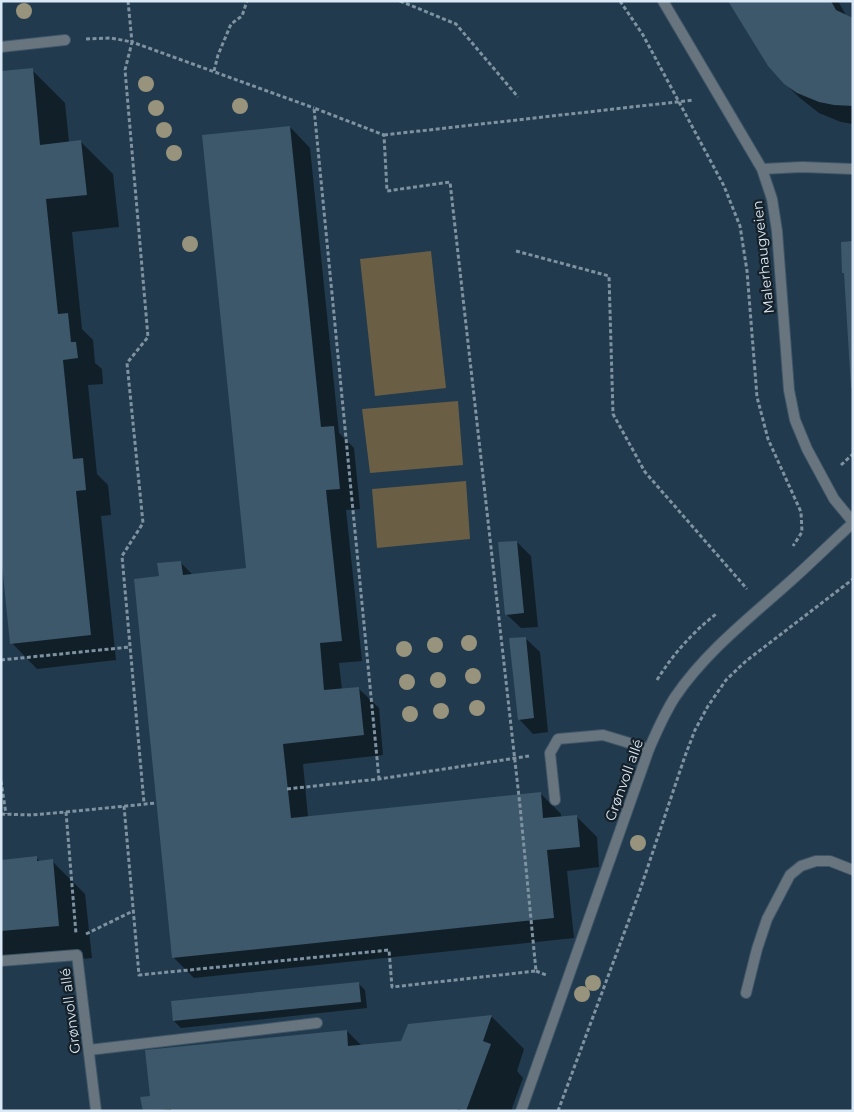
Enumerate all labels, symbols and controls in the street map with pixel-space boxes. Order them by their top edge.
street label: Malerhaugveien [748,200,778,314]
street label: Grønvoll allé [601,737,647,823]
street label: Grønvoll allé [56,967,84,1055]

